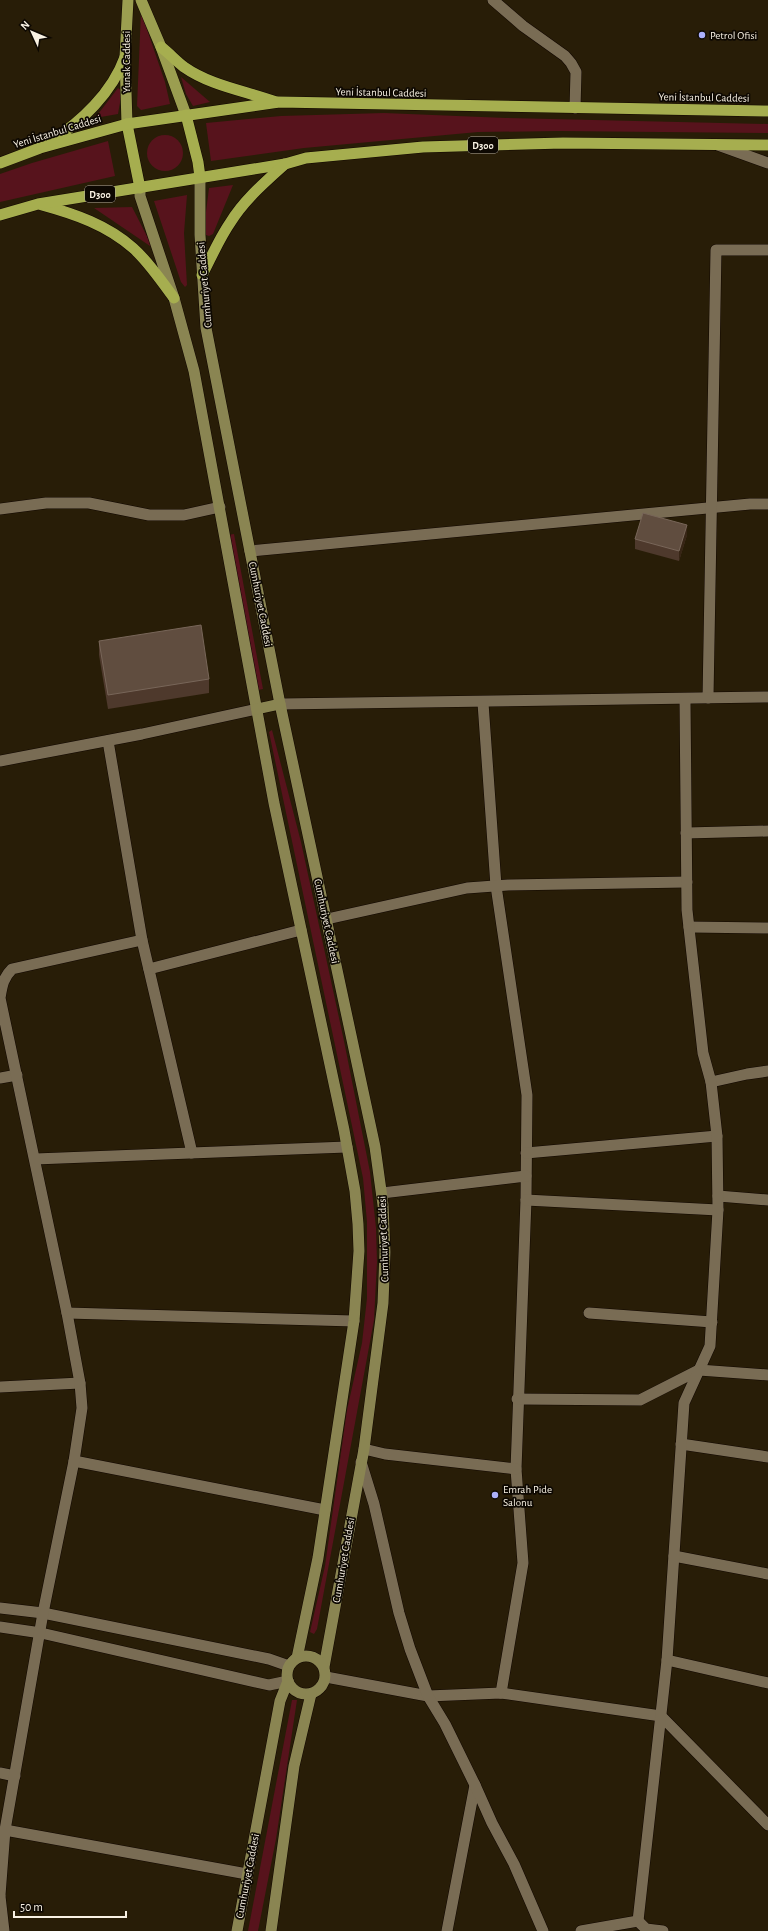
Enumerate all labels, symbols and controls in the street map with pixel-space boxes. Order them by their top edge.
north arrow [12,12,52,52]
text: N [19,19,32,32]
marker: Petrol Ofisi [697,30,707,40]
place label: Petrol Ofisi [710,30,757,41]
street label: Yunak Caddesi [121,31,132,93]
street label: Yeni İstanbul Caddesi [335,86,427,99]
street label: Yeni İstanbul Caddesi [658,91,750,104]
street label: Yeni İstanbul Caddesi [12,113,102,150]
road number: D300 [468,137,498,153]
road number: D300 [85,186,115,202]
street label: Cumhuriyet Caddesi [195,242,214,328]
street label: Cumhuriyet Caddesi [247,561,274,647]
street label: Cumhuriyet Caddesi [312,878,341,964]
street label: Cumhuriyet Caddesi [376,1196,391,1282]
place label: Emrah Pide Salonu [503,1484,552,1508]
marker: Emrah Pide Salonu [490,1490,500,1500]
street label: Cumhuriyet Caddesi [331,1517,356,1604]
street label: Cumhuriyet Caddesi [234,1833,261,1919]
scale bar [14,1893,126,1919]
text: 50 m [20,1901,43,1913]

